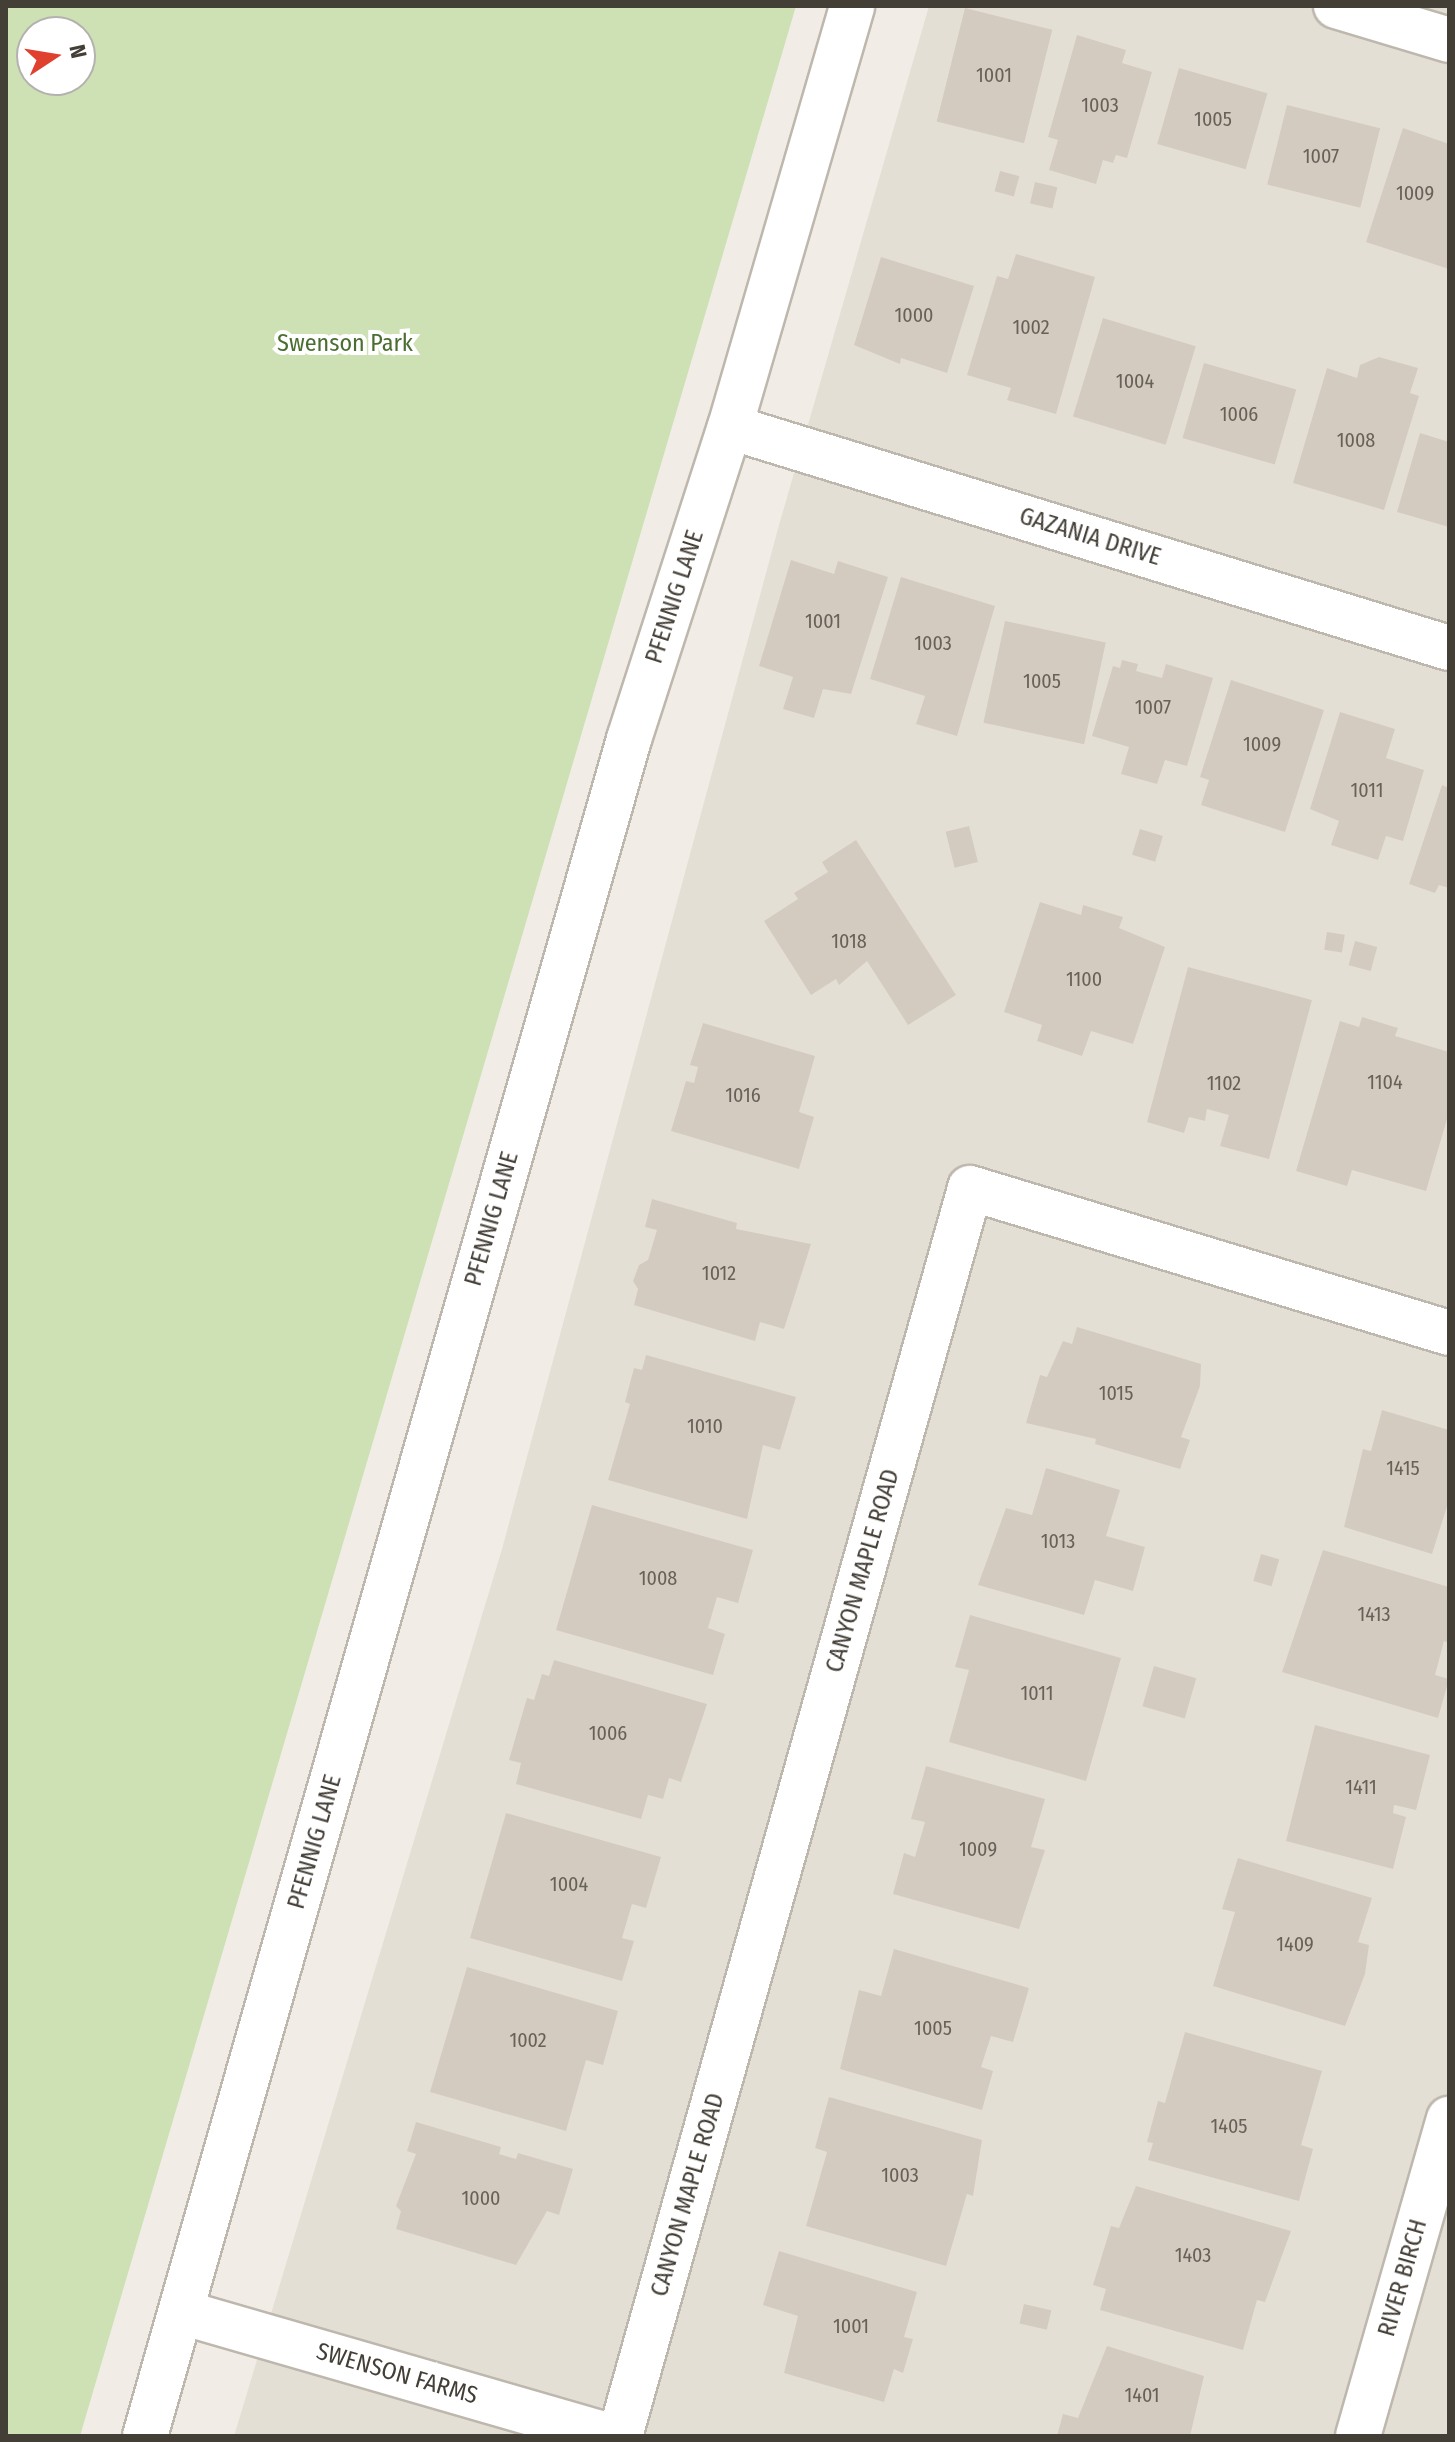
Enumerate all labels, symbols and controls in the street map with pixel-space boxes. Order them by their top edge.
north arrow [16,16,96,96]
text: N [63,42,93,61]
house number: 1001 [976,63,1012,87]
house number: 1003 [1081,93,1119,117]
house number: 1005 [1194,107,1232,131]
house number: 1007 [1303,144,1339,168]
house number: 1009 [1396,181,1434,205]
house number: 1000 [894,303,934,327]
house number: 1002 [1012,315,1050,339]
park label: Swenson Park [277,330,413,358]
house number: 1004 [1116,369,1154,393]
house number: 1006 [1220,402,1258,426]
house number: 1008 [1337,428,1375,452]
street label: GAZANIA DRIVE [1016,502,1164,572]
street label: PFENNIG LANE [640,527,710,667]
house number: 1001 [805,609,841,633]
house number: 1003 [914,631,952,655]
house number: 1005 [1023,669,1061,693]
house number: 1007 [1135,695,1171,719]
house number: 1009 [1243,732,1281,756]
house number: 1011 [1350,778,1384,802]
house number: 1018 [831,929,867,953]
house number: 1100 [1066,967,1102,991]
house number: 1104 [1367,1070,1403,1094]
house number: 1102 [1207,1071,1241,1095]
house number: 1016 [725,1083,761,1107]
street label: PFENNIG LANE [459,1149,525,1289]
house number: 1012 [702,1261,736,1285]
house number: 1015 [1099,1381,1133,1405]
house number: 1010 [687,1414,723,1438]
house number: 1415 [1386,1456,1420,1480]
street label: CANYON MAPLE ROAD [820,1466,906,1676]
house number: 1013 [1041,1529,1075,1553]
house number: 1008 [639,1566,677,1590]
house number: 1413 [1357,1602,1391,1626]
house number: 1011 [1020,1681,1054,1705]
house number: 1006 [589,1721,627,1745]
street label: PFENNIG LANE [282,1772,348,1912]
house number: 1411 [1345,1775,1377,1799]
house number: 1009 [959,1837,997,1861]
house number: 1004 [550,1872,588,1896]
house number: 1409 [1276,1932,1314,1956]
house number: 1005 [914,2016,952,2040]
house number: 1002 [509,2028,547,2052]
street label: CANYON MAPLE ROAD [645,2090,731,2300]
house number: 1405 [1210,2114,1248,2138]
house number: 1003 [881,2163,919,2187]
house number: 1000 [461,2186,501,2210]
street label: RIVER BIRCH [1373,2216,1433,2340]
house number: 1403 [1175,2243,1211,2267]
house number: 1001 [833,2314,869,2338]
street label: SWENSON FARMS [313,2337,481,2411]
house number: 1401 [1124,2383,1160,2407]

